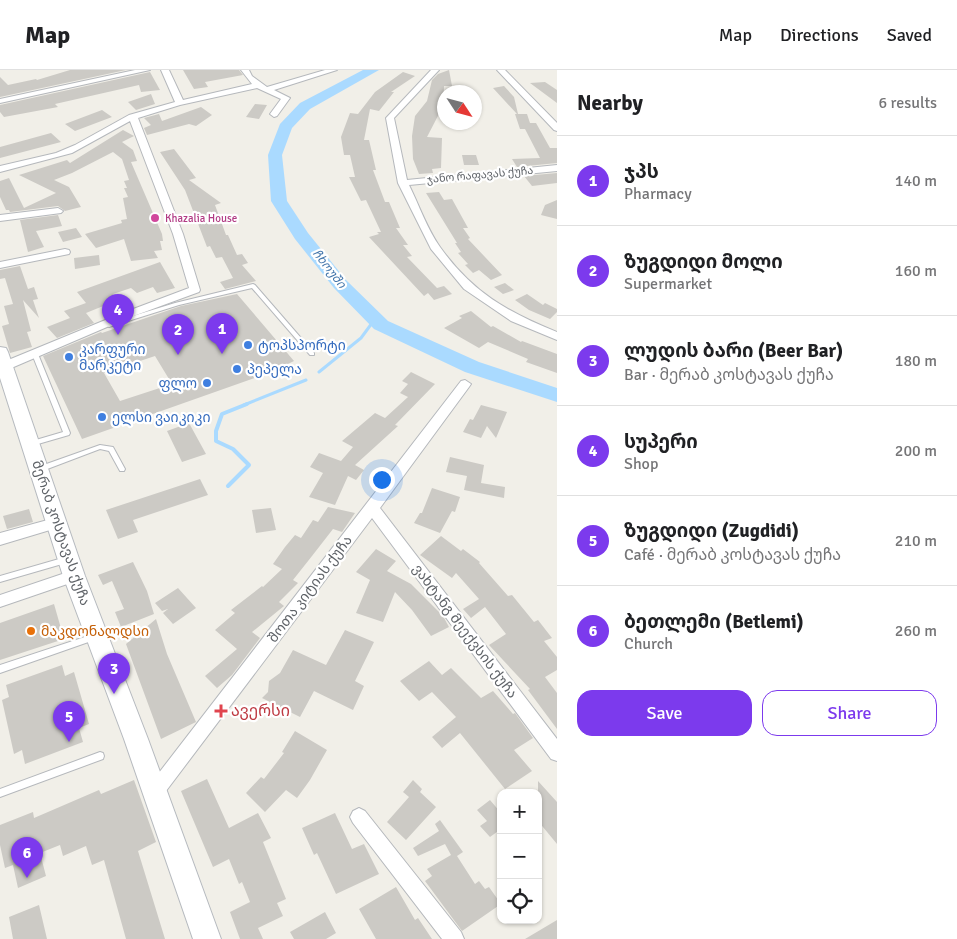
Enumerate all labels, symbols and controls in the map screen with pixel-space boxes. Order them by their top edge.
text: Map [25,20,70,50]
text: Map [719,24,752,46]
text: Directions [780,24,859,46]
text: Saved [887,24,932,46]
north arrow [437,85,482,130]
text: Nearby [577,90,643,116]
text: 6 results [878,93,937,113]
text: ჯპს [624,160,659,184]
street label: ჯანო რაფავას ქუჩა [426,164,534,186]
text: 1 [589,171,597,191]
text: 140 m [895,171,937,191]
text: Pharmacy [624,184,692,204]
marker: Khazalia House [149,212,161,224]
place label: Khazalia House [165,212,237,225]
water label: ჩხოუში [309,247,350,292]
text: ზუგდიდი მოლი [624,250,783,274]
text: 2 [589,261,597,281]
text: 160 m [895,261,937,281]
text: Supermarket [624,274,712,294]
pin: 4 [102,294,134,335]
pin: 1 [206,313,238,354]
pin: 2 [162,314,194,355]
place label: ტოპსპორტი [258,337,346,354]
marker: ტოპსპორტი [242,339,254,351]
text: ლუდის ბარი (Beer Bar) [624,339,843,363]
place label: კარფური მარკეტი [79,341,146,374]
marker: კარფური მარკეტი [63,351,75,363]
text: 3 [589,351,597,371]
text: 180 m [895,351,937,371]
place label: პეპელა [247,361,302,378]
marker: პეპელა [231,363,243,375]
text: Bar · მერაბ კოსტავას ქუჩა [624,365,834,385]
place label: ფლო [158,375,197,392]
marker: ფლო [201,377,213,389]
place label: ელსი ვაიკიკი [112,409,211,426]
marker: ელსი ვაიკიკი [96,411,108,423]
text: სუპერი [624,430,698,454]
text: 4 [589,441,597,461]
text: 200 m [895,441,937,461]
text: Shop [624,454,658,474]
street label: მერაბ კოსტავას ქუჩა [28,458,94,608]
your location [369,467,395,493]
text: ზუგდიდი (Zugdidi) [624,519,799,543]
text: 5 [589,531,597,551]
text: 210 m [895,531,937,551]
street label: შოთა კიტიას ქუჩა [264,532,356,646]
text: Café · მერაბ კოსტავას ქუჩა [624,545,841,565]
street label: ვახტანგ მეექვსის ქუჩა [409,561,521,701]
text: ბეთლემი (Betlemi) [624,610,804,634]
text: 6 [589,621,597,641]
text: 260 m [895,621,937,641]
place label: მაკდონალდსი [41,623,149,640]
marker: მაკდონალდსი [25,625,37,637]
text: Church [624,634,673,654]
pin: 3 [98,653,130,694]
button: Save [577,690,752,736]
button: Share [762,690,937,736]
pin: 5 [53,701,85,742]
place label: ავერსი [231,701,290,721]
marker: ავერსი [215,705,227,717]
map controls [497,789,542,924]
button: + [497,789,542,834]
button: − [497,834,542,879]
pin: 6 [11,837,43,878]
button: locate [497,879,542,924]

